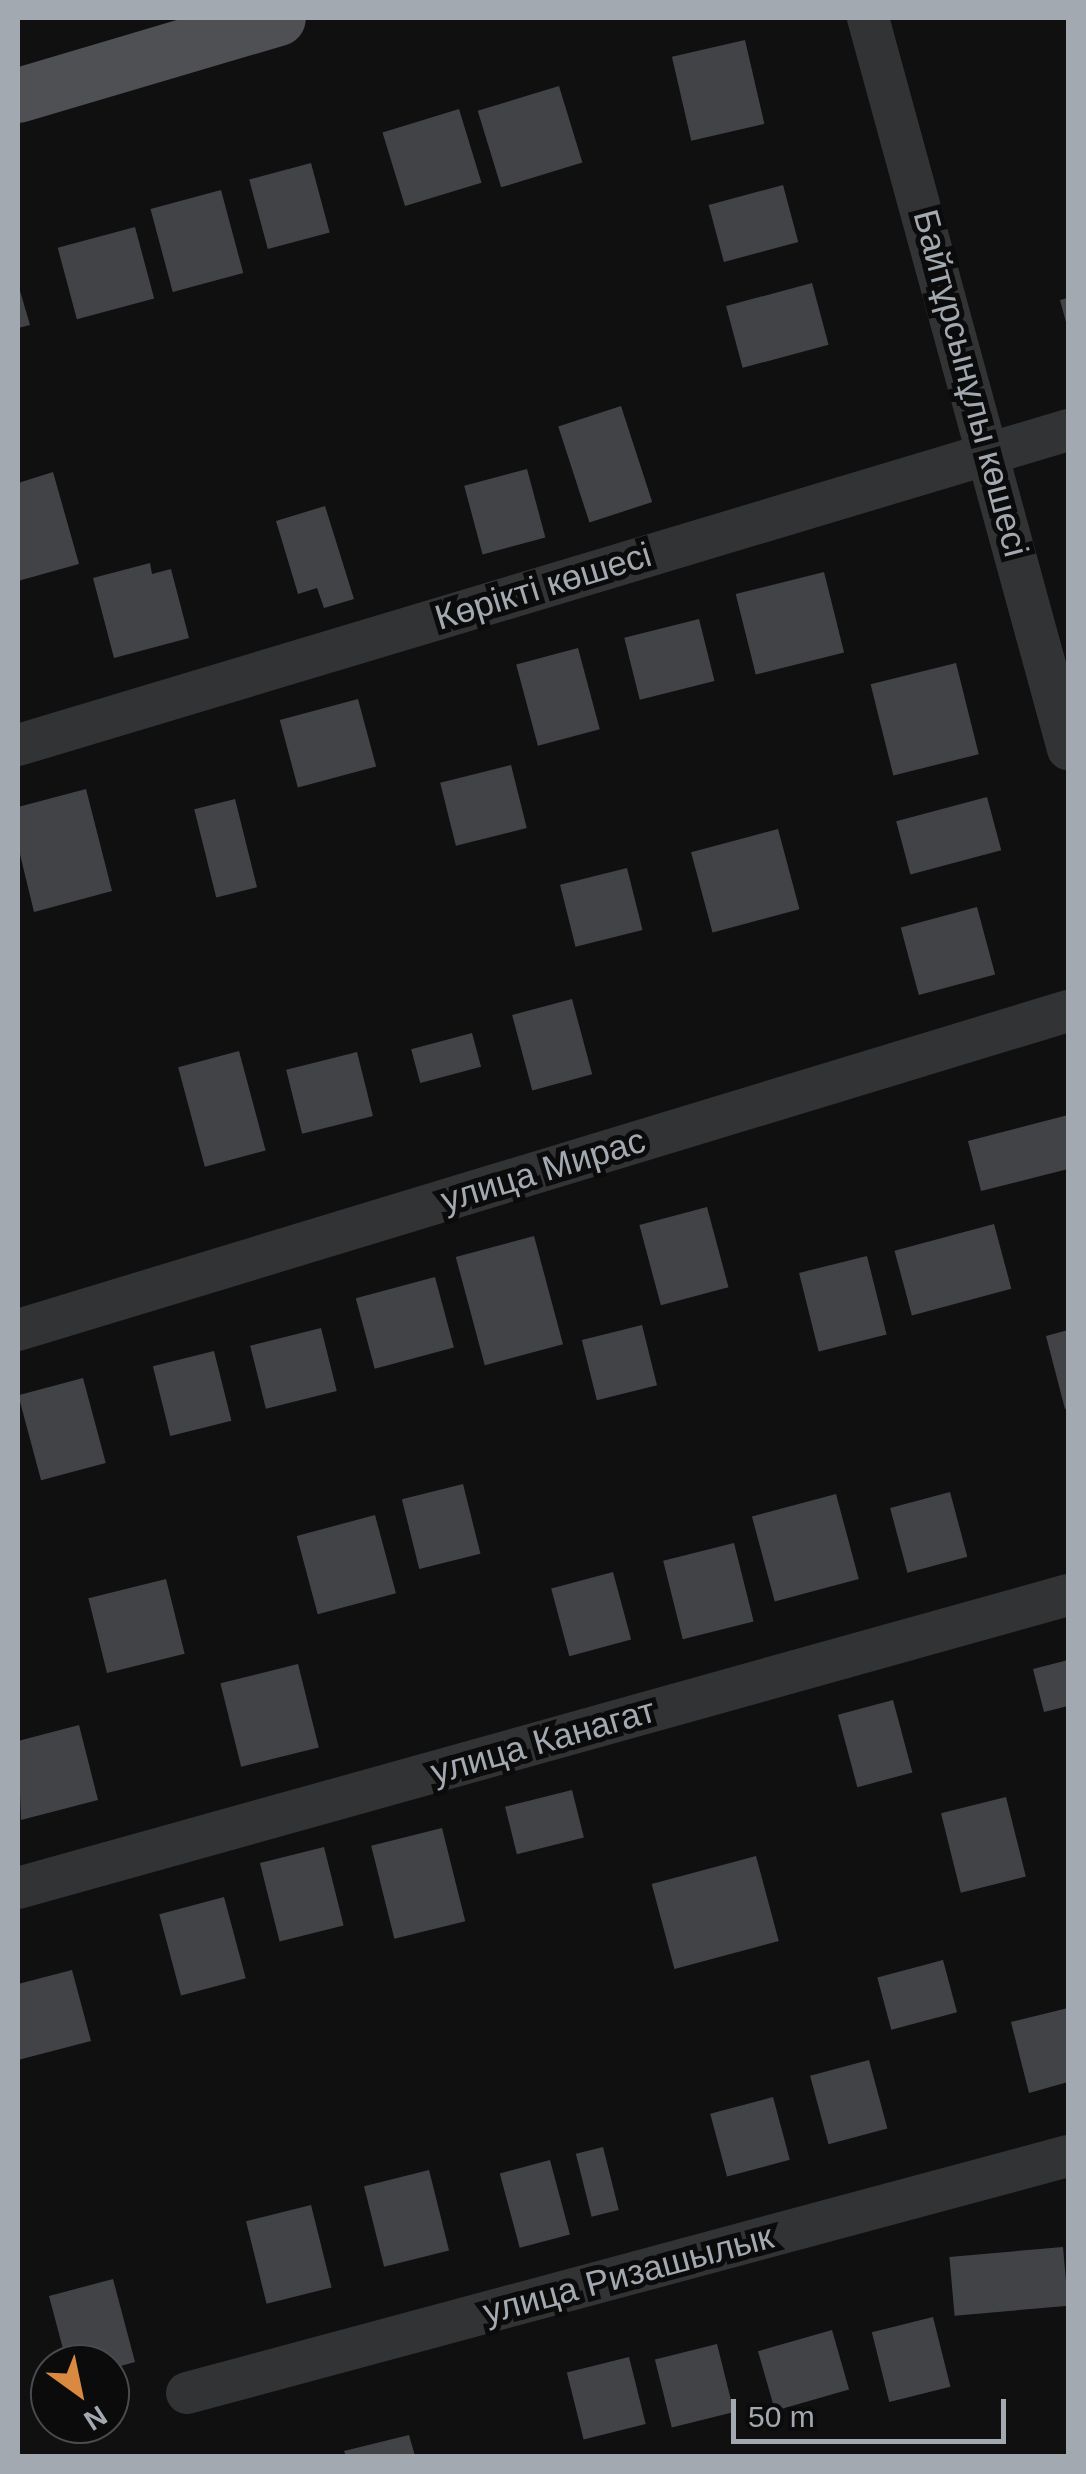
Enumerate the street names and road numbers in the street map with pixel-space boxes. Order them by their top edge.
street label: Байтұрсынұлы көшесі [904,205,1038,561]
street label: Көрікті көшесі [430,533,656,639]
street label: улица Мирас [436,1119,650,1221]
street label: улица Канагат [426,1689,660,1793]
street label: улица Ризашылык [478,2215,778,2333]

